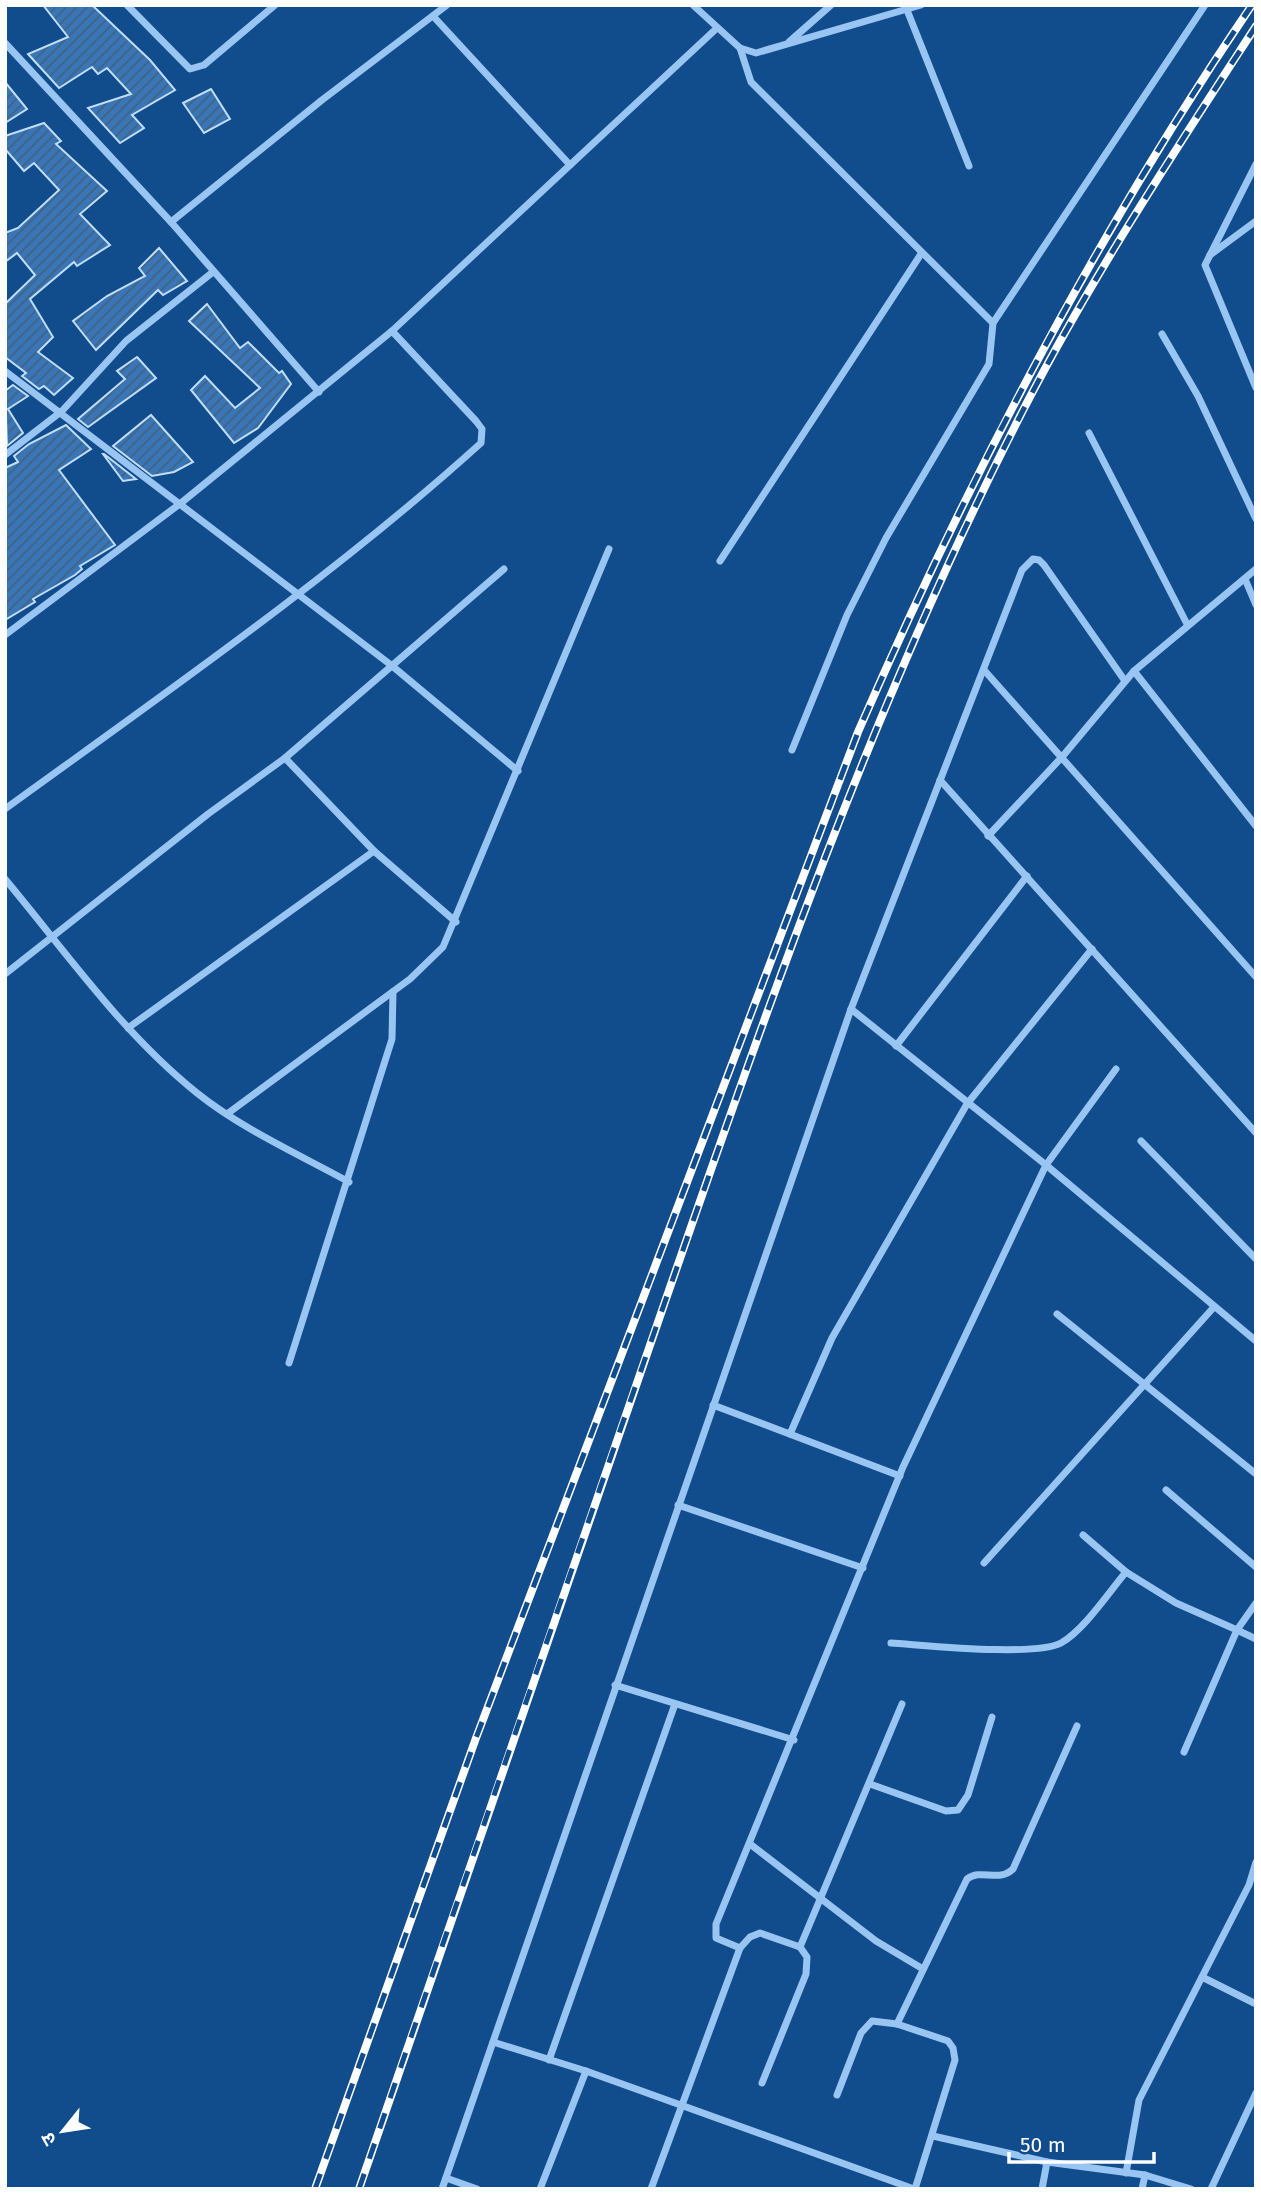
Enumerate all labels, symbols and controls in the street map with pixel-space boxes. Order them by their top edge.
north arrow [28,2096,98,2166]
scale bar [1009,2120,1154,2164]
text: उ [36,2128,61,2150]
text: 50 m [1020,2132,1066,2158]

